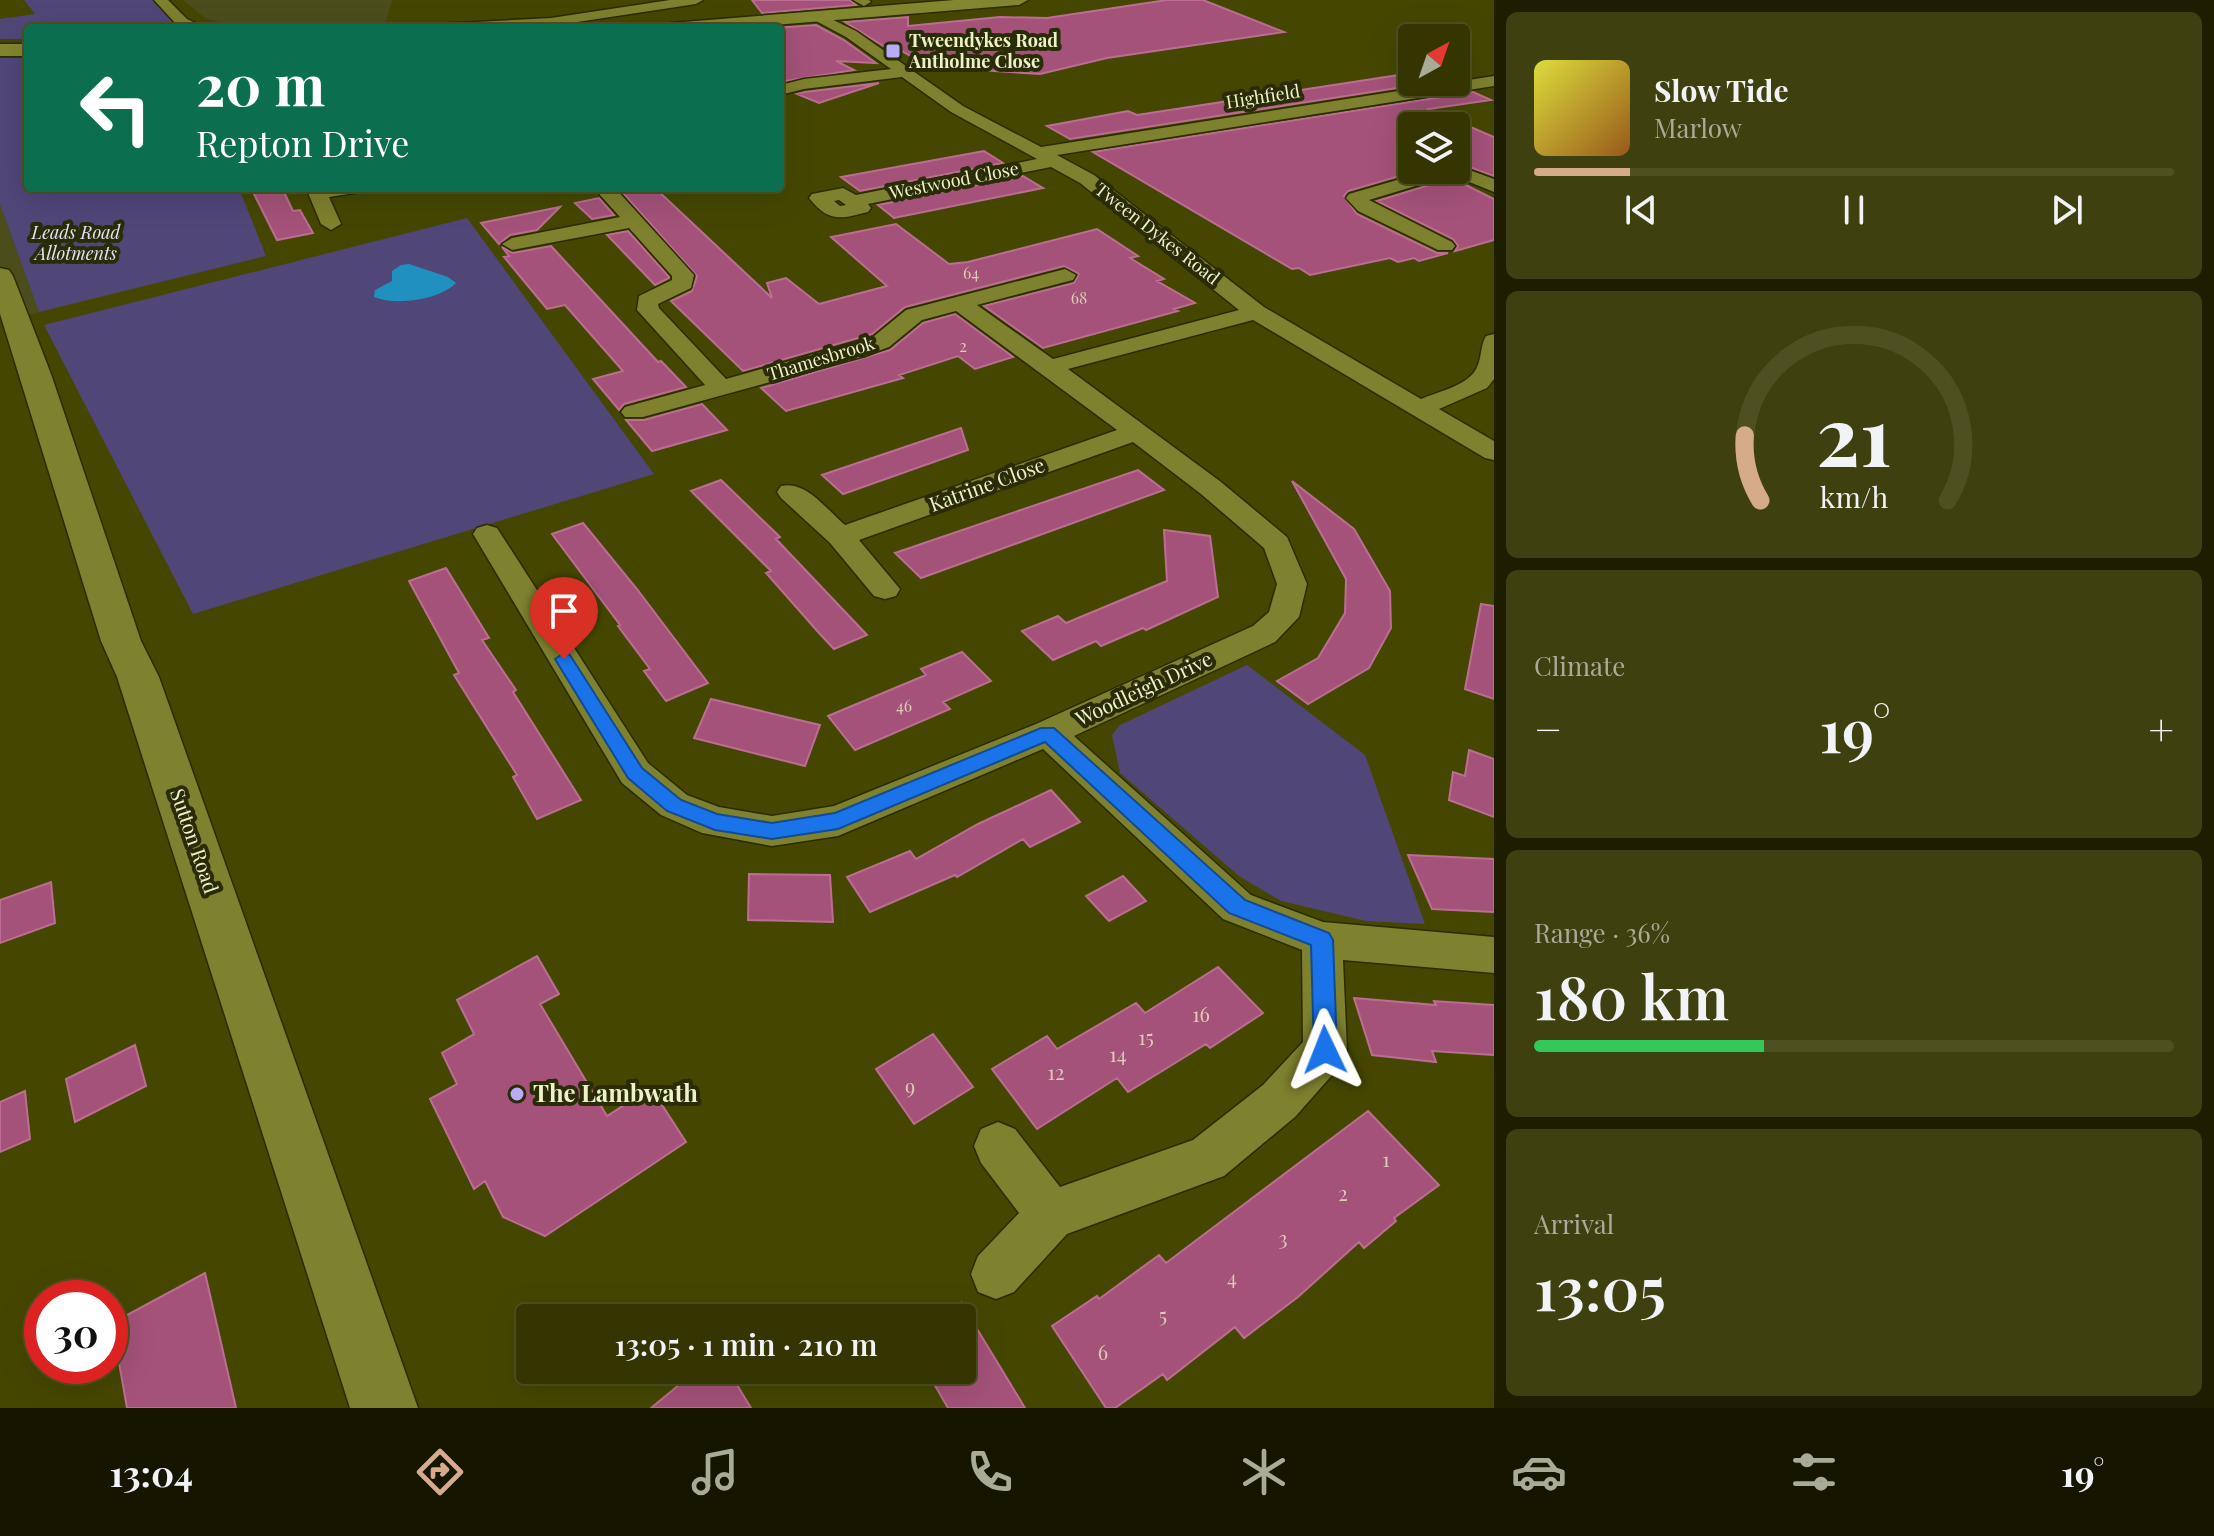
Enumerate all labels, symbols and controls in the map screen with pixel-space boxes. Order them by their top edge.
north arrow [1398,24,1470,96]
map controls [1398,24,1470,184]
place label: Tweendykes Road Antholme Close [908,28,1058,73]
marker: Tweendykes Road Antholme Close [884,42,902,60]
text: 20 m [196,46,325,121]
icon: left [64,56,168,160]
text: Slow Tide [1654,70,1789,110]
street label: Highfield [1224,78,1302,114]
text: Marlow [1654,110,1742,145]
button: layers [1398,112,1470,184]
text: Repton Drive [196,118,409,166]
street label: Westwood Close [886,156,1021,205]
street label: Tween Dykes Road [1090,177,1225,290]
icon: previous [1619,188,1663,232]
icon: pause [1832,188,1876,232]
icon: next [2045,188,2089,232]
park label: Leads Road Allotments [31,220,122,265]
house number: 64 [963,262,979,283]
house number: 68 [1071,287,1087,308]
street label: Thamesbrook [764,330,877,386]
house number: 2 [959,335,967,356]
text: 21 [1816,376,1892,487]
street label: Katrine Close [925,450,1048,517]
text: km/h [1820,477,1888,515]
pin [530,577,598,659]
icon: arrive [542,589,586,633]
street label: Woodleigh Drive [1070,644,1216,732]
text: Climate [1534,648,1625,683]
text: 19° [1819,688,1891,768]
house number: 46 [896,695,912,716]
text: − [1534,698,1562,757]
text: + [2148,698,2174,757]
street label: Sutton Road [165,785,226,897]
text: Range · 36% [1534,915,1670,950]
text: 180 km [1534,955,1729,1035]
house number: 16 [1192,1000,1210,1027]
position arrow [1283,1008,1367,1092]
house number: 15 [1138,1023,1154,1050]
house number: 14 [1109,1040,1127,1067]
house number: 12 [1048,1058,1064,1085]
house number: 9 [905,1072,915,1099]
place label: The Lambwath [533,1076,698,1108]
marker: The Lambwath [508,1085,526,1103]
house number: 1 [1382,1145,1390,1172]
house number: 2 [1338,1179,1348,1206]
text: Arrival [1534,1206,1614,1241]
house number: 3 [1278,1224,1288,1251]
text: 13:05 [1534,1246,1666,1326]
house number: 4 [1227,1263,1237,1290]
speed limit sign: 30 [24,1280,128,1384]
house number: 5 [1159,1301,1167,1328]
text: 13:05 · 1 min · 210 m [614,1324,878,1364]
house number: 6 [1098,1338,1108,1365]
icon: directions [412,1444,468,1500]
icon: music [687,1444,743,1500]
icon: phone [962,1444,1018,1500]
icon: climate [1236,1444,1292,1500]
icon: car [1511,1444,1567,1500]
icon: filters [1786,1444,1842,1500]
text: 13:04 [109,1448,193,1496]
text: 19° [2061,1448,2105,1496]

